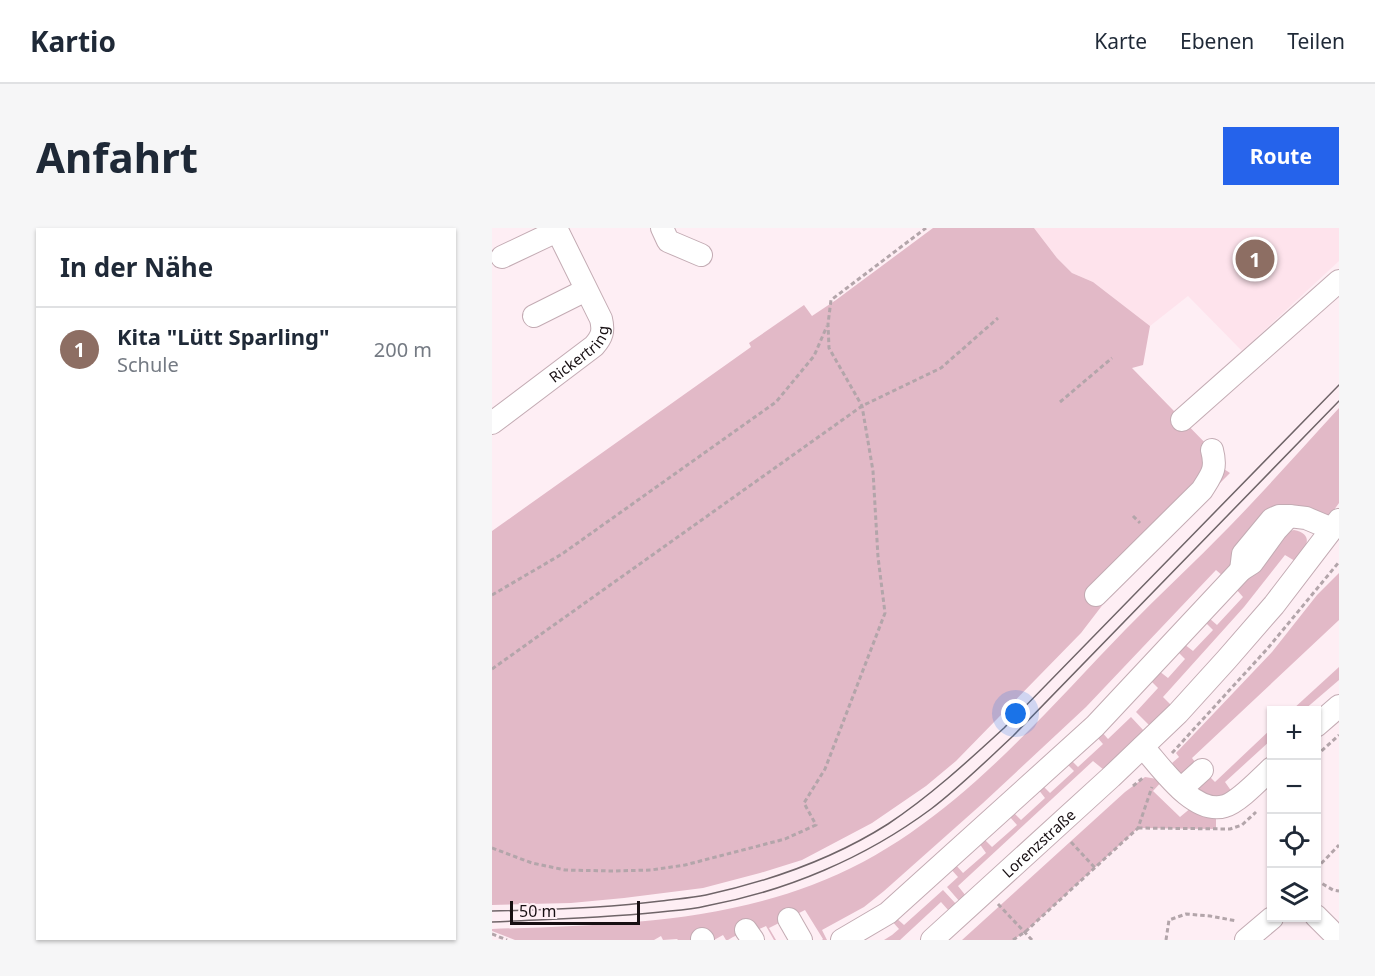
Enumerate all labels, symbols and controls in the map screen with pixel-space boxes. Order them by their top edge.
text: Kartio [30,22,116,60]
text: Karte [1094,27,1147,55]
text: Ebenen [1180,27,1254,55]
text: Teilen [1287,27,1345,55]
button: Route [1223,127,1339,185]
text: Anfahrt [36,128,198,185]
pin: 1 [1236,237,1275,282]
text: In der Nähe [60,249,213,285]
text: Kita "Lütt Sparling" [117,321,330,351]
street label: Rickertring [545,325,613,387]
text: 1 [74,336,85,363]
text: 200 m [374,336,432,363]
text: Schule [117,351,179,378]
your location [1001,699,1030,728]
map controls [1267,706,1321,922]
button: + [1267,706,1321,760]
button: − [1267,760,1321,814]
street label: Lorenzstraße [998,804,1079,882]
button: locate [1267,814,1321,868]
button: layers [1267,868,1321,922]
scale bar [510,898,640,926]
text: 50 m [519,900,556,922]

